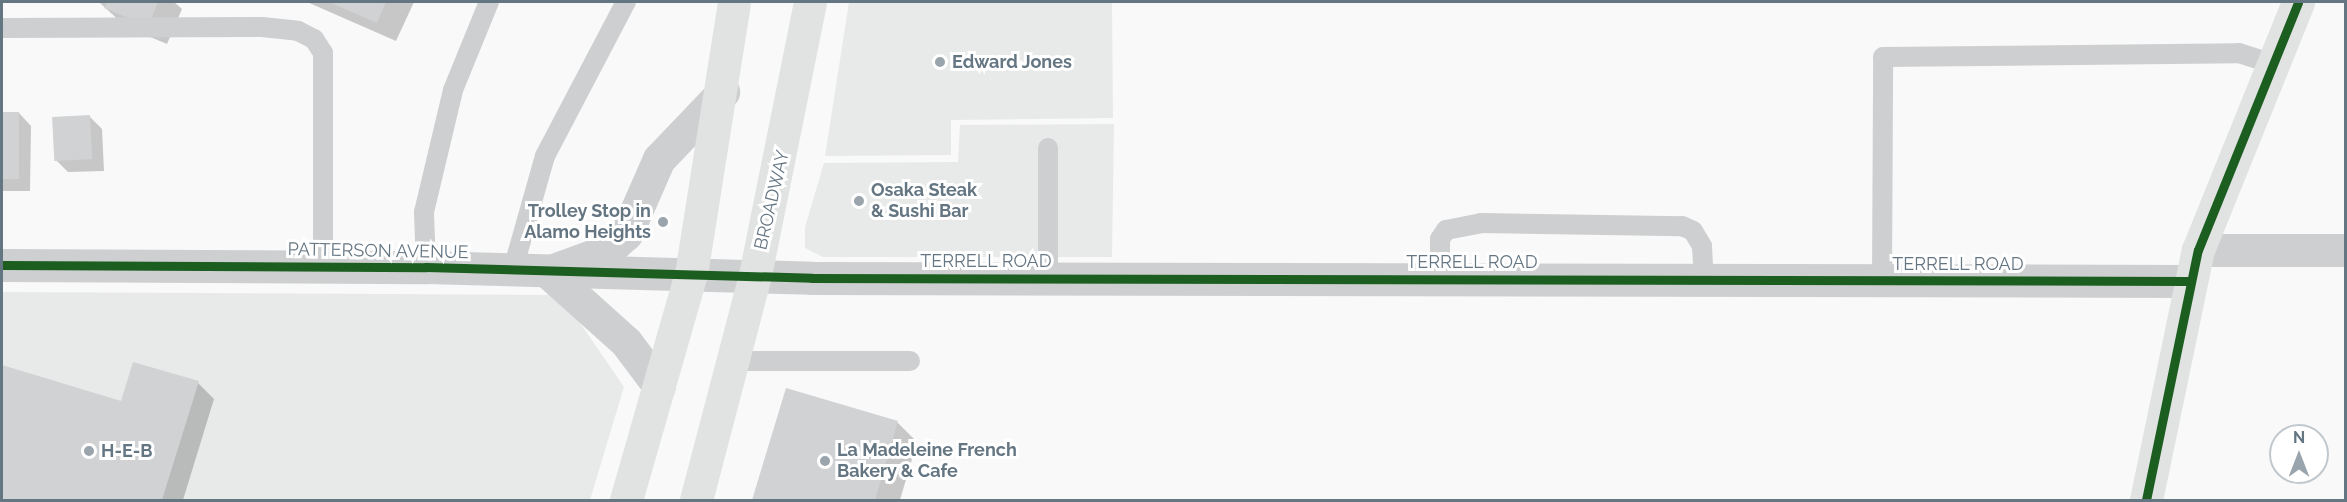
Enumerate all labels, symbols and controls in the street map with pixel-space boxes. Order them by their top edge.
place label: Edward Jones [952,51,1072,73]
marker: Edward Jones [933,55,947,69]
street label: BROADWAY [750,148,794,252]
place label: Osaka Steak & Sushi Bar [871,180,977,222]
marker: Osaka Steak & Sushi Bar [852,194,866,208]
place label: Trolley Stop in Alamo Heights [524,201,651,244]
marker: Trolley Stop in Alamo Heights [656,215,670,229]
street label: PATTERSON AVENUE [287,239,469,263]
street label: TERRELL ROAD [920,250,1052,272]
street label: TERRELL ROAD [1406,251,1538,273]
street label: TERRELL ROAD [1892,253,2024,275]
north arrow [2269,424,2329,484]
text: N [2293,428,2305,447]
place label: H-E-B [101,440,153,462]
place label: La Madeleine French Bakery & Cafe [837,440,1017,482]
marker: H-E-B [82,444,96,458]
marker: La Madeleine French Bakery & Cafe [818,454,832,468]

